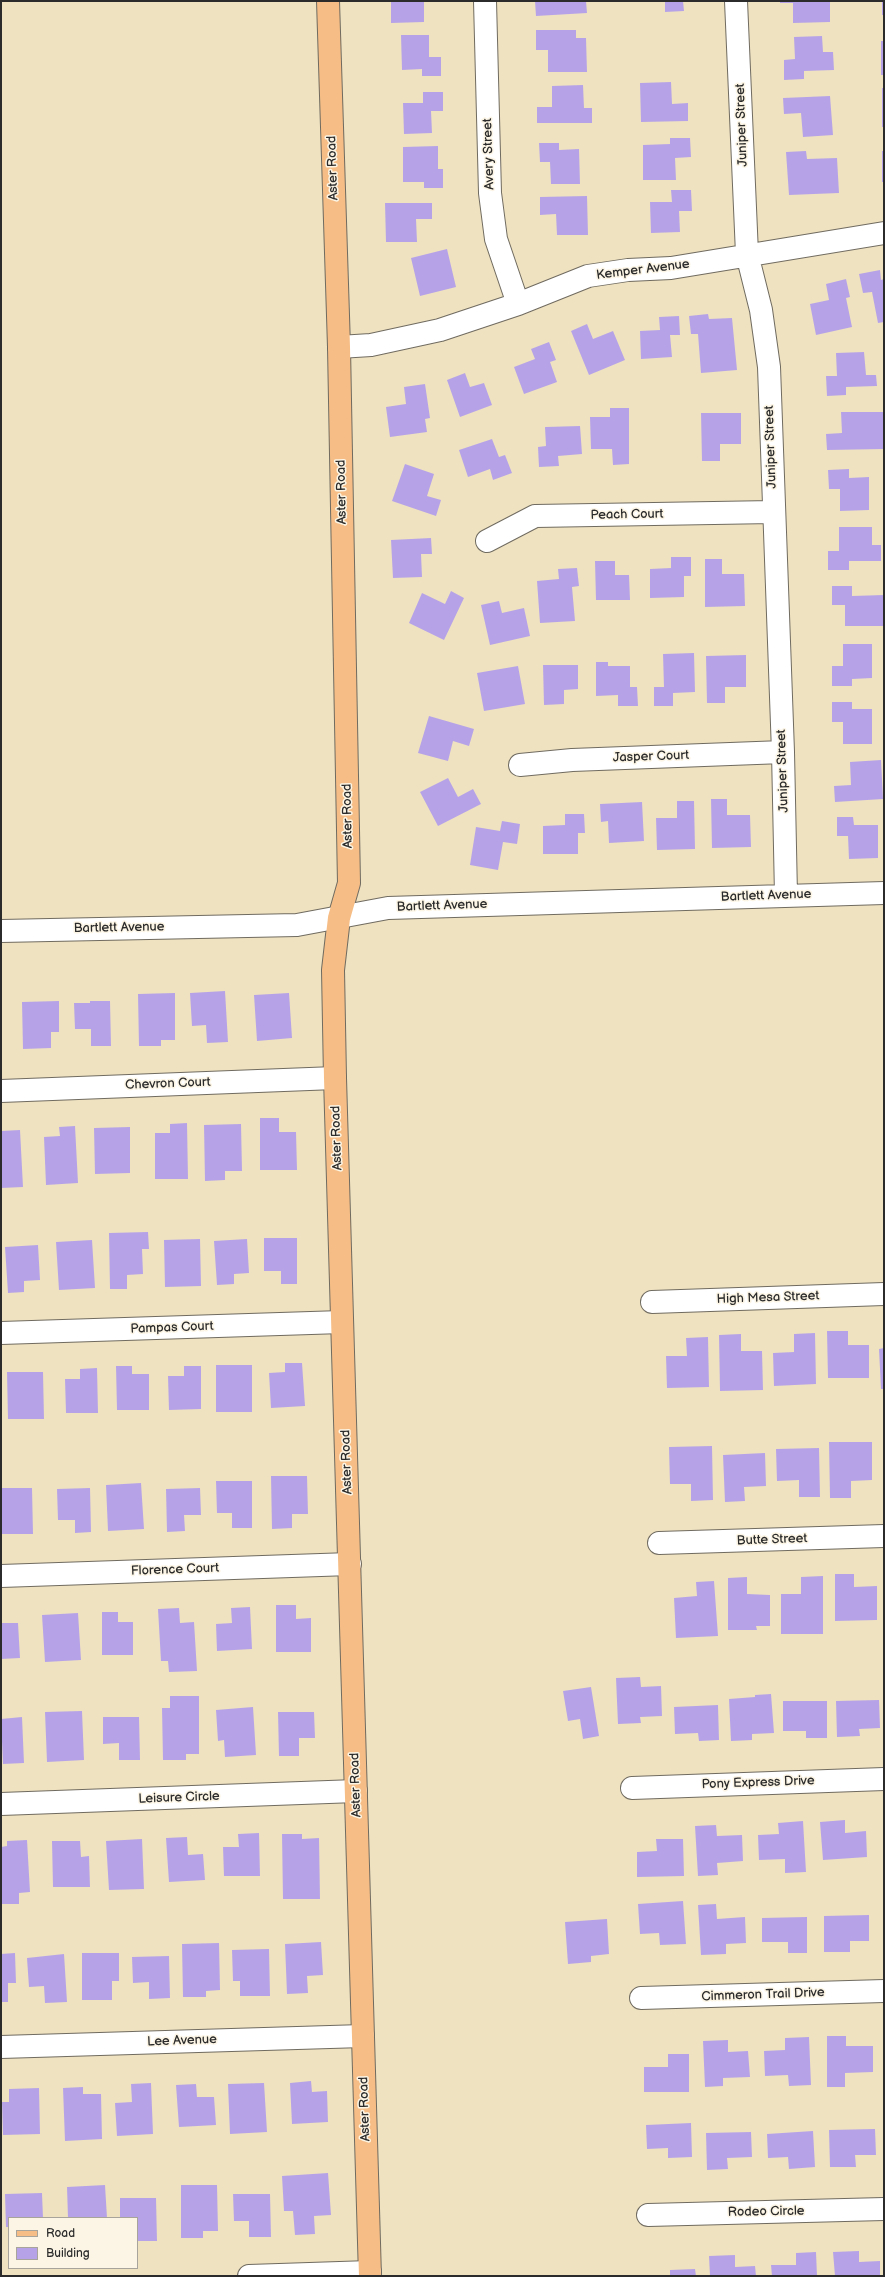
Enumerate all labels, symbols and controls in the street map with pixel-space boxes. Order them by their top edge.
street label: Juniper Street [733,83,751,167]
street label: Avery Street [480,118,498,190]
street label: Aster Road [324,135,342,201]
street label: Kemper Avenue [596,257,690,283]
street label: Juniper Street [762,405,780,489]
street label: Aster Road [334,459,350,525]
street label: Peach Court [590,507,664,523]
street label: Juniper Street [774,729,792,813]
street label: Jasper Court [613,748,689,766]
street label: Aster Road [340,783,356,849]
street label: Bartlett Avenue [720,887,812,905]
street label: Bartlett Avenue [396,897,488,915]
street label: Bartlett Avenue [74,919,164,937]
street label: Chevron Court [125,1075,211,1093]
street label: Aster Road [328,1105,346,1171]
street label: High Mesa Street [716,1288,820,1308]
street label: Pampas Court [130,1319,214,1337]
street label: Aster Road [338,1429,356,1495]
street label: Butte Street [736,1531,808,1549]
street label: Florence Court [131,1561,219,1579]
street label: Aster Road [347,1752,365,1818]
street label: Pony Express Drive [701,1773,815,1793]
street label: Leisure Circle [138,1789,220,1807]
street label: Cimmeron Trail Drive [701,1985,825,2005]
street label: Lee Avenue [147,2032,217,2050]
street label: Aster Road [356,2076,374,2142]
street label: Rodeo Circle [727,2204,805,2220]
legend [8,2217,138,2269]
text: Road [46,2226,75,2241]
text: Building [46,2246,90,2261]

